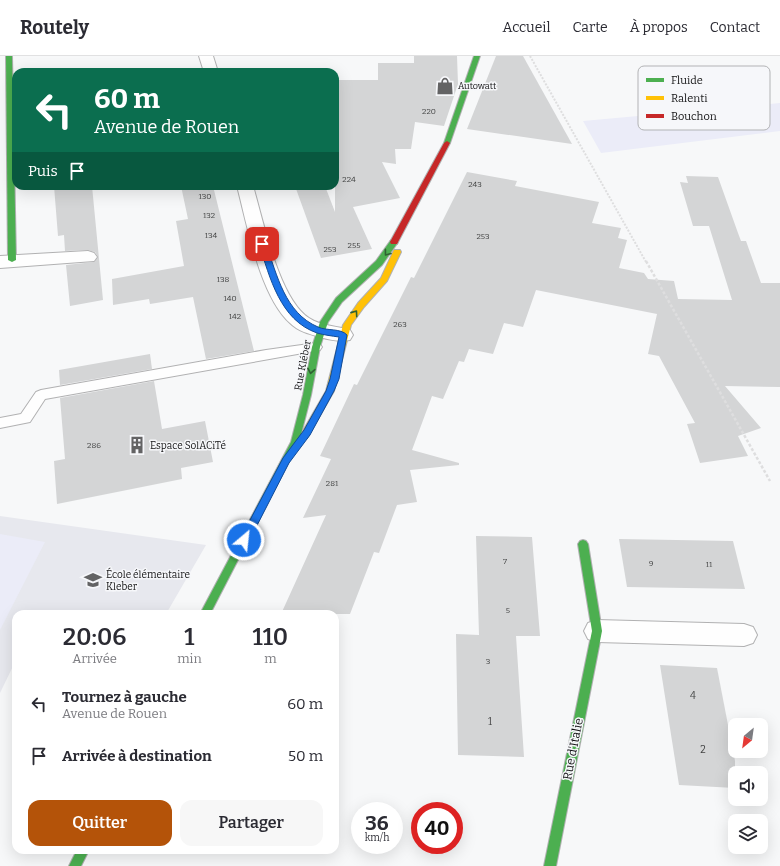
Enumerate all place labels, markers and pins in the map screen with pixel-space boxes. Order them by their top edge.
shop icon: Autowatt [435,76,455,96]
place label: Autowatt [458,81,497,91]
pin [245,227,279,261]
building icon: Espace SolACiTé [127,435,147,455]
place label: Espace SolACiTé [150,440,226,452]
place label: École élémentaire Kleber [106,567,190,593]
school or university icon: École élémentaire Kleber [83,570,103,590]

